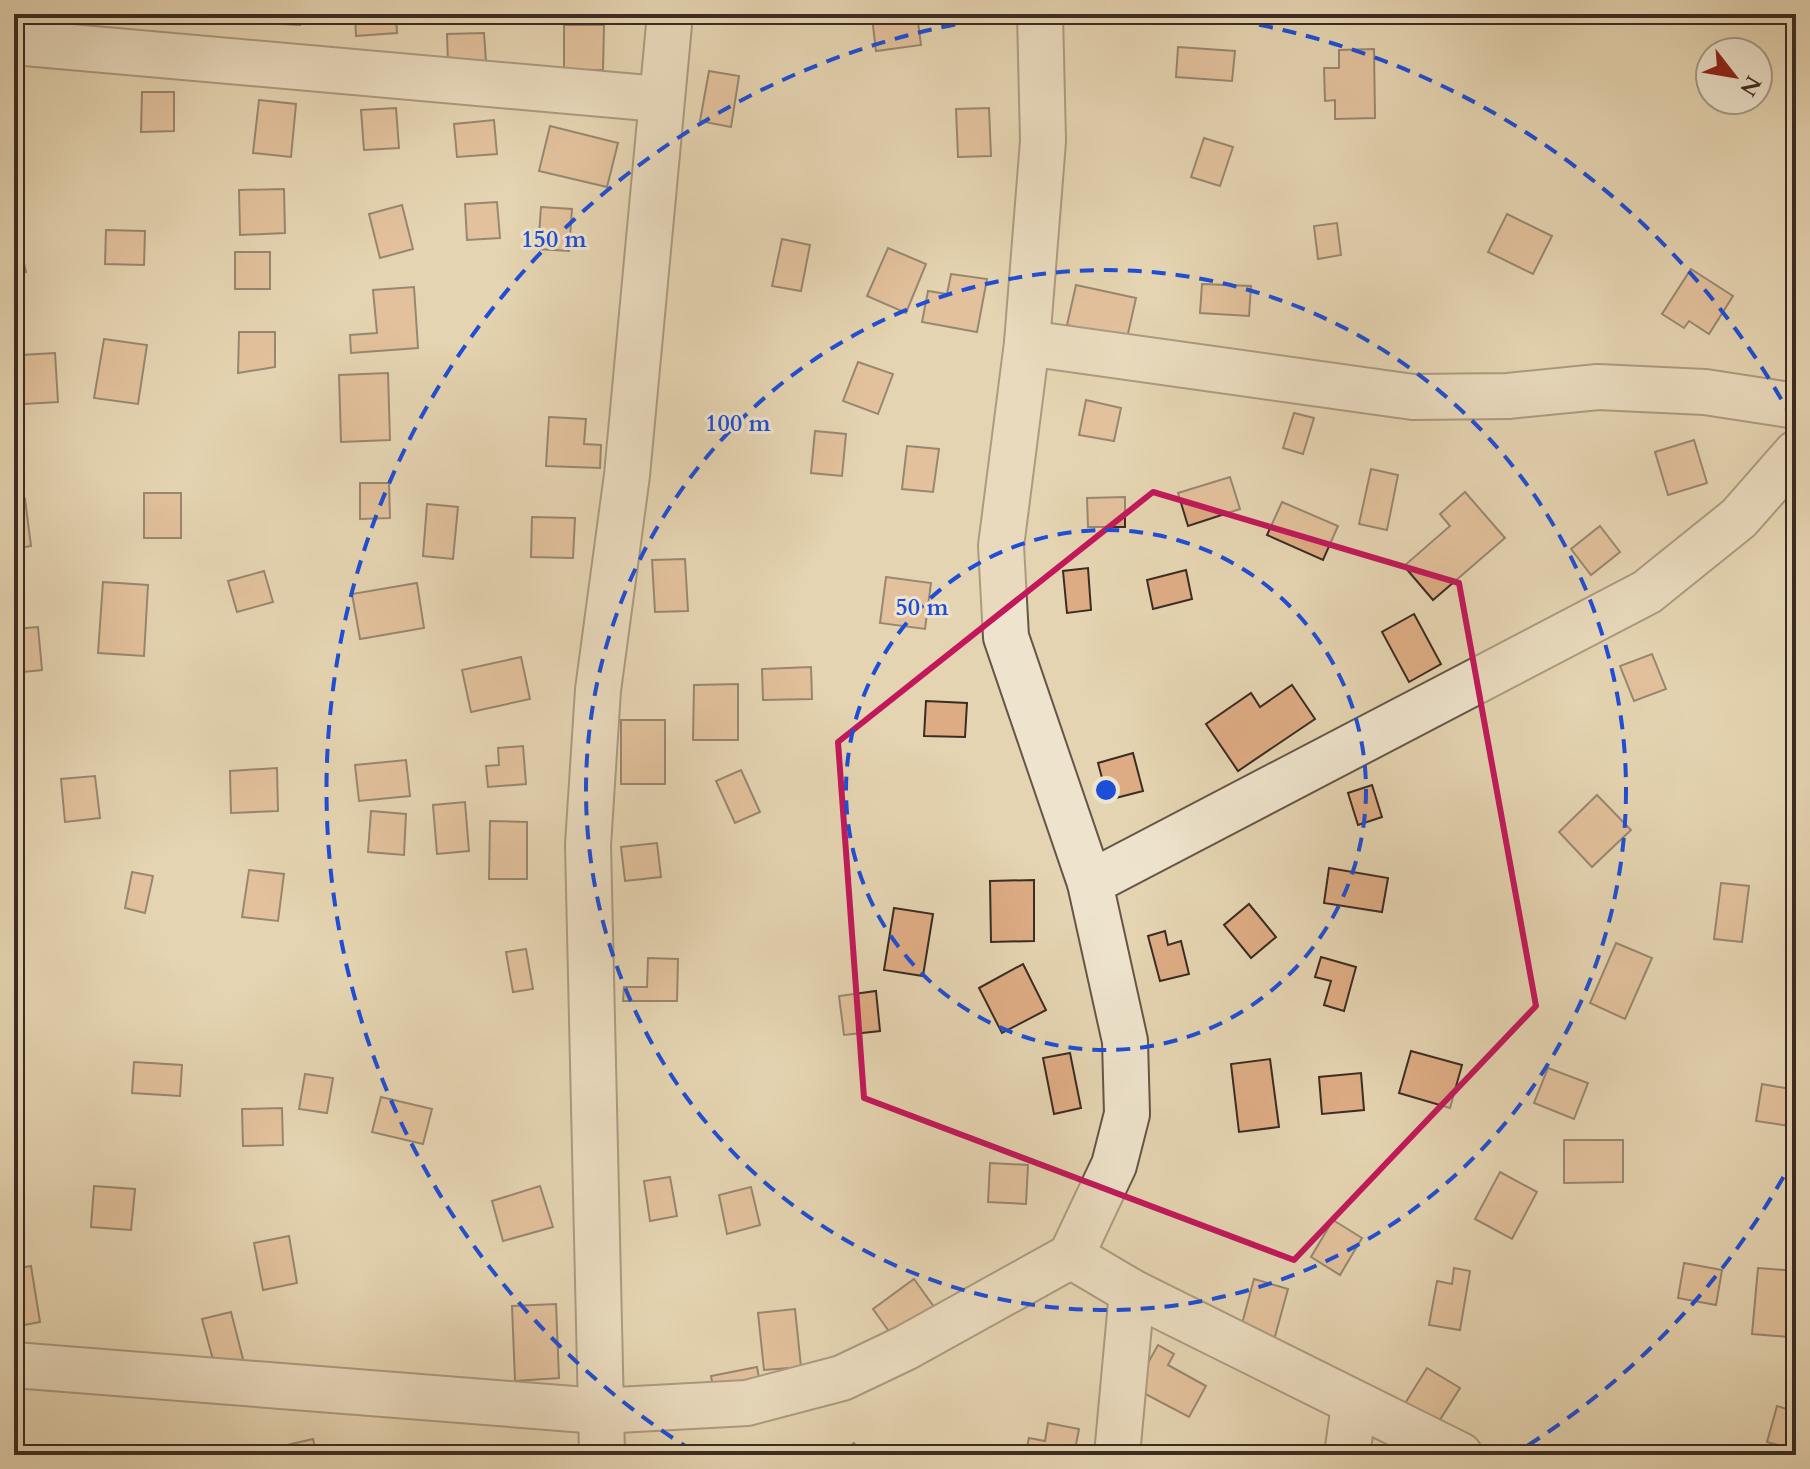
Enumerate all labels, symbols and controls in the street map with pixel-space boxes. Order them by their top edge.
north arrow [1694,36,1774,116]
text: N [1733,70,1768,102]
text: 150 m [521,223,588,256]
text: 100 m [705,407,772,440]
text: 50 m [895,591,949,624]
centre of rings [1092,776,1120,804]

